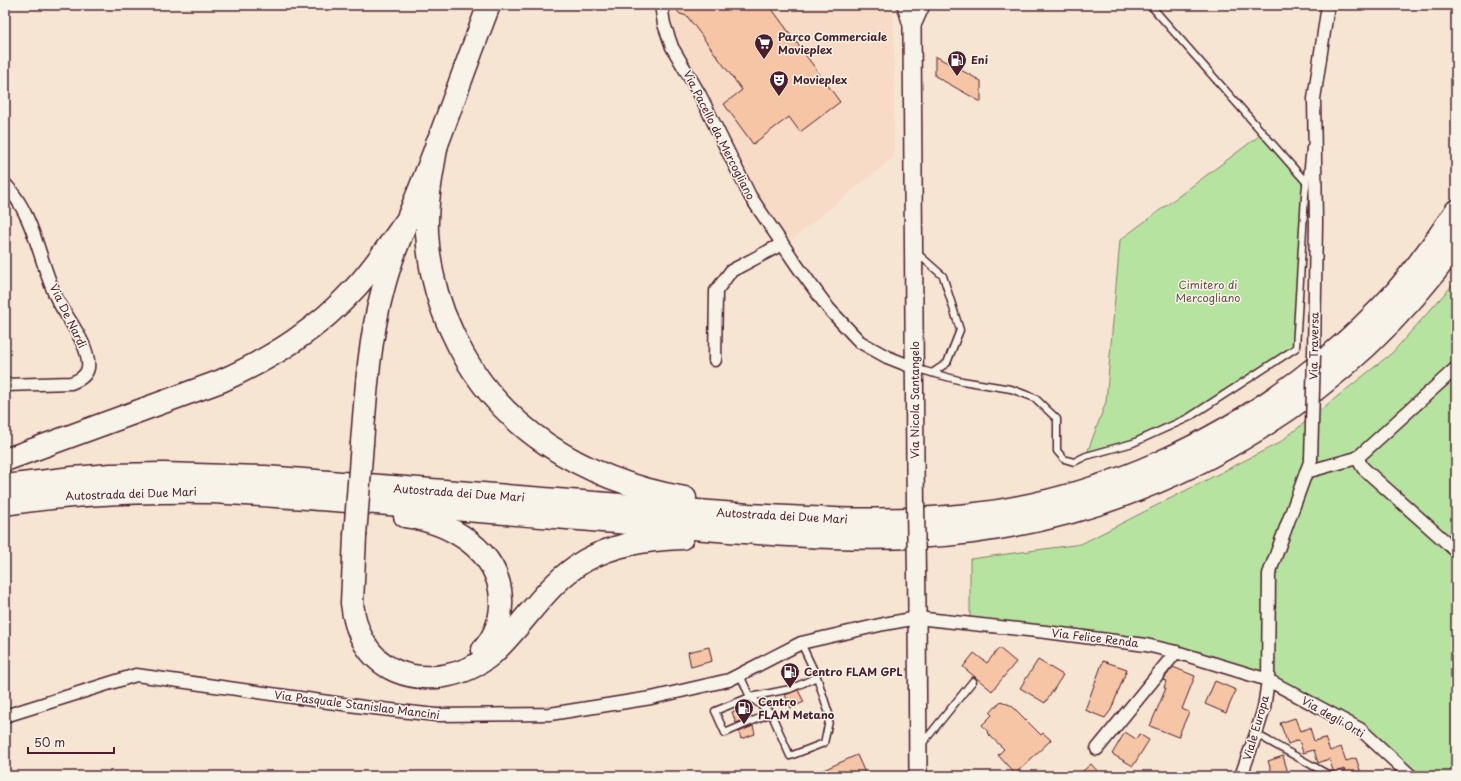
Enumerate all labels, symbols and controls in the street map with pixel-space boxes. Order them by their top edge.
place label: Parco Commerciale Movieplex [778,28,888,58]
supermarket icon: Parco Commerciale Movieplex [753,32,775,60]
fuel station icon: Eni [946,49,968,77]
place label: Eni [971,51,989,68]
street label: Via Pacello da Mercogliano [679,67,760,202]
theatre icon: Movieplex [768,69,790,97]
place label: Movieplex [793,71,847,88]
park label: Cimitero di Mercogliano [1176,276,1240,306]
street label: Via De Nardi [46,281,91,351]
street label: Via Traversa [1304,312,1323,380]
street label: Via Nicola Santangelo [906,341,923,459]
street label: Autostrada dei Due Mari [393,479,525,506]
street label: Autostrada dei Due Mari [65,483,197,504]
street label: Autostrada dei Due Mari [716,504,848,527]
street label: Via Felice Renda [1051,624,1140,651]
fuel station icon: Centro FLAM GPL [779,661,801,689]
place label: Centro FLAM GPL [804,663,903,680]
street label: Via Pasquale Stanislao Mancini [273,686,441,723]
street label: Via degli Orti [1299,692,1368,742]
place label: Centro FLAM Metano [758,693,835,723]
street label: Viale Europa [1238,693,1273,762]
fuel station icon: Centro FLAM Metano [733,697,755,725]
scale bar [28,729,114,755]
text: 50 m [34,733,65,751]

